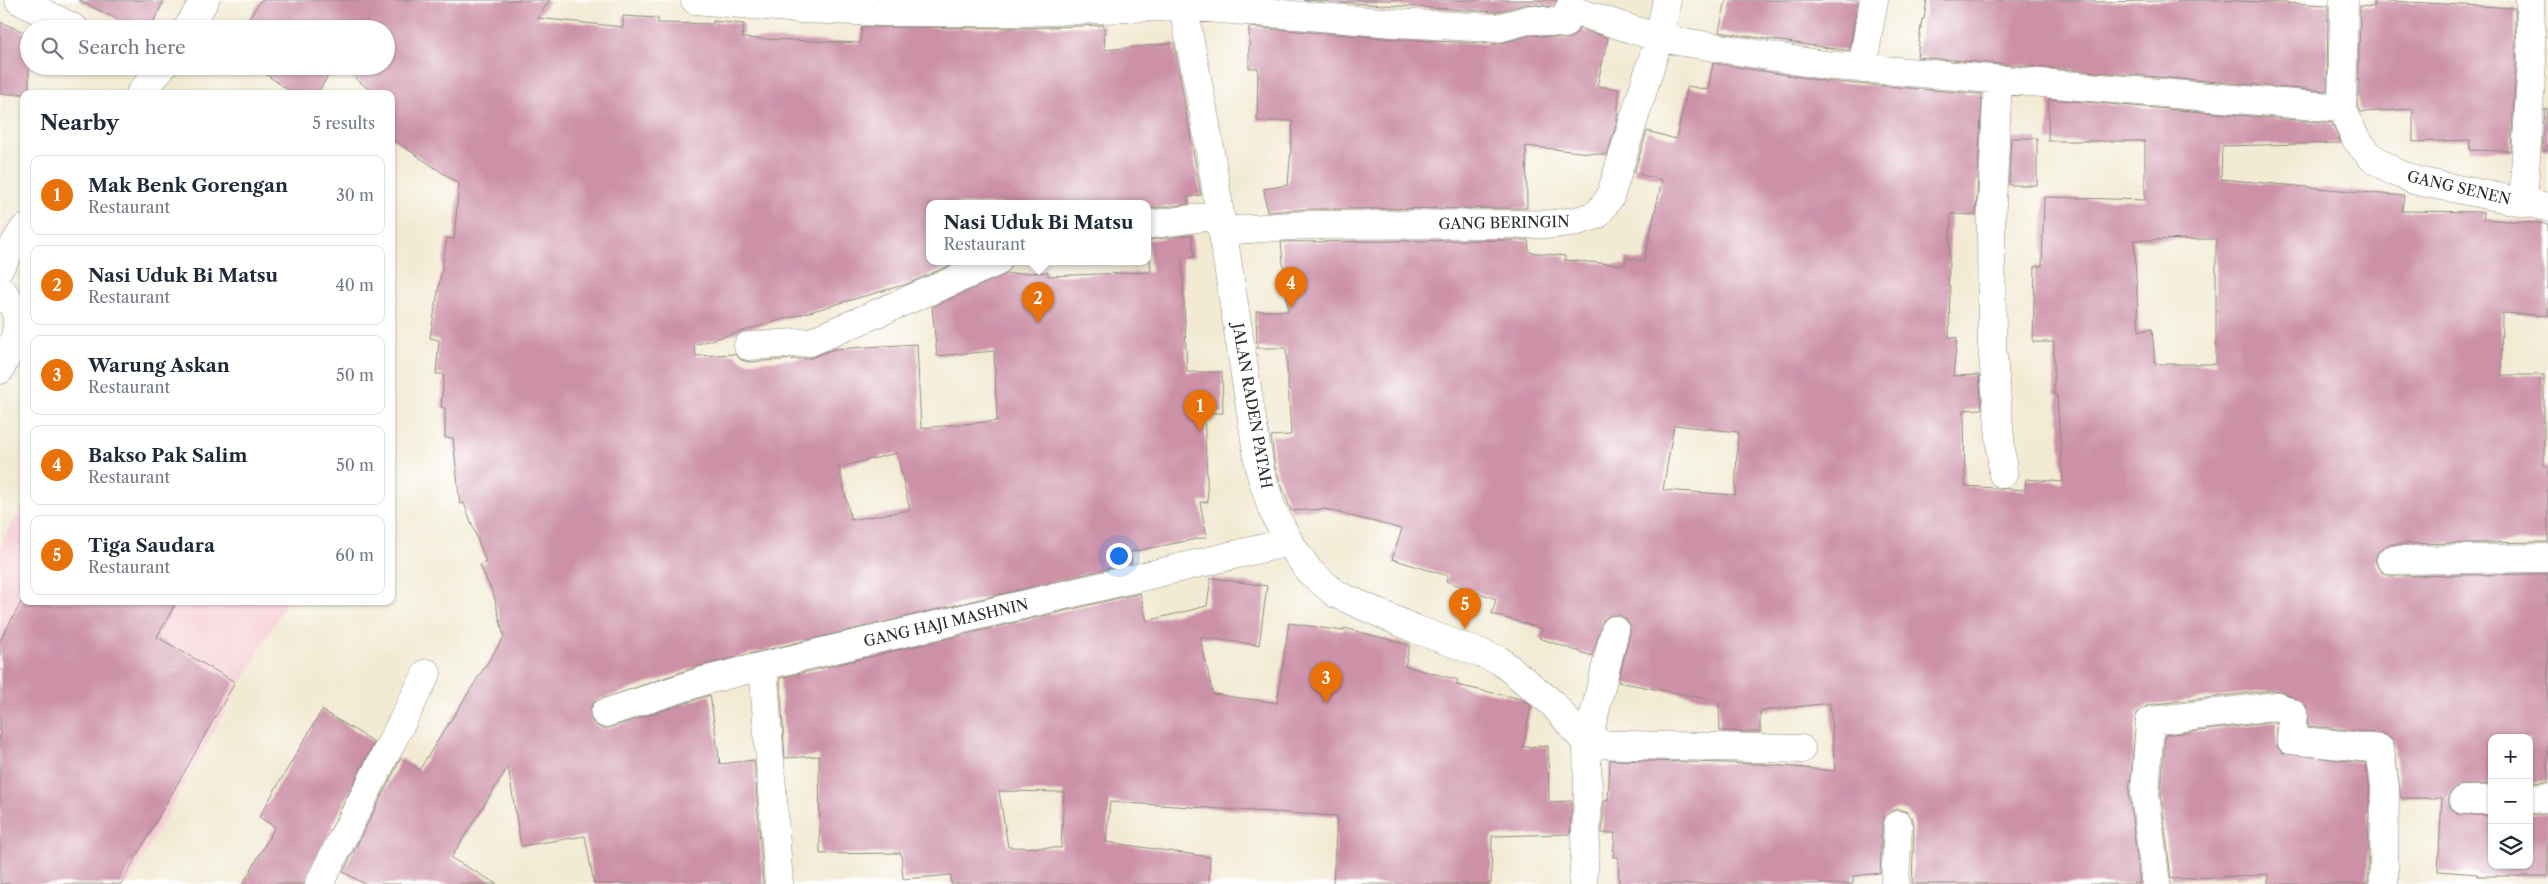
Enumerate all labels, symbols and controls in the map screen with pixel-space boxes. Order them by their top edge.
search box [20,20,395,75]
icon: search [38,34,66,62]
text: Search here [78,36,186,59]
text: Nearby [40,110,119,135]
text: 5 results [312,113,375,133]
street label: GANG SENEN [2405,166,2513,209]
text: Mak Benk Gorengan [88,174,288,197]
text: 1 [53,185,61,205]
text: 30 m [336,185,374,205]
text: Restaurant [88,197,170,217]
popup [926,200,1151,265]
text: Nasi Uduk Bi Matsu [943,211,1134,234]
street label: GANG BERINGIN [1438,212,1570,233]
text: Restaurant [943,234,1026,254]
text: Nasi Uduk Bi Matsu [88,264,278,287]
pin: 4 [1275,267,1307,308]
text: 2 [52,275,62,295]
text: 40 m [335,275,374,295]
pin: 2 [1022,282,1054,323]
text: Restaurant [88,287,170,307]
street label: JALAN RADEN PATAH [1228,320,1276,490]
text: Warung Askan [88,354,230,377]
text: 3 [52,365,62,385]
text: 50 m [336,365,374,385]
text: Restaurant [88,377,170,397]
pin: 1 [1184,390,1216,431]
text: Bakso Pak Salim [88,444,247,467]
text: 4 [52,455,62,475]
text: 50 m [336,455,374,475]
text: Restaurant [88,467,170,487]
text: Tiga Saudara [88,534,215,557]
your location [1106,543,1132,569]
text: 5 [53,545,61,565]
text: 60 m [335,545,374,565]
text: Restaurant [88,557,170,577]
pin: 5 [1449,588,1481,629]
street label: GANG HAJI MASHNIN [862,594,1030,651]
pin: 3 [1310,662,1342,703]
map controls [2488,734,2533,869]
button: + [2488,734,2533,779]
button: − [2488,779,2533,824]
button: layers [2488,824,2533,869]

